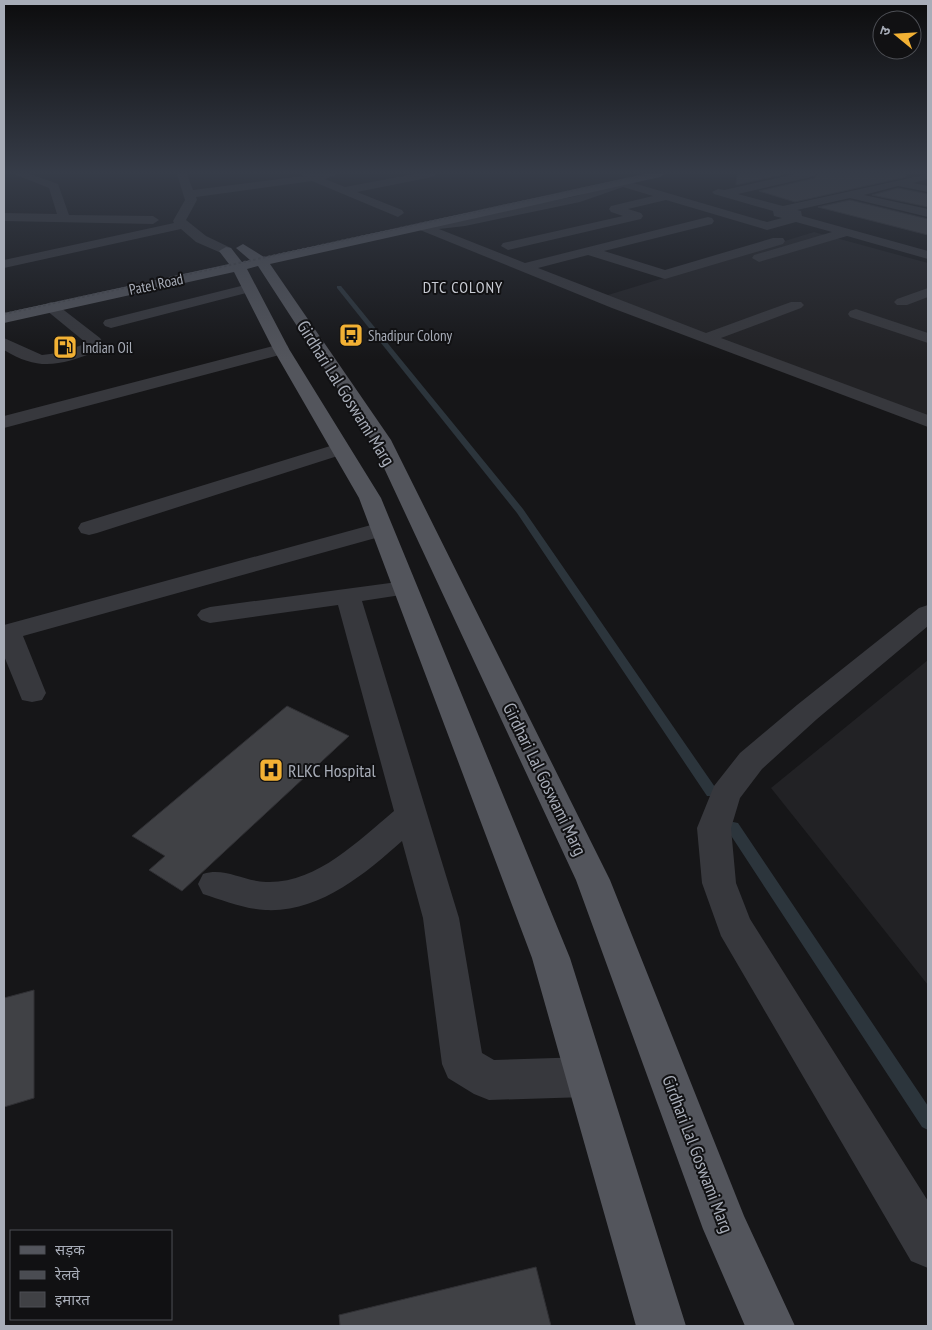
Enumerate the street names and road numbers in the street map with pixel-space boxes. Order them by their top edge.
street label: Patel Road [127,269,185,299]
street label: Girdhari Lal Goswami Marg [292,316,400,470]
street label: Girdhari Lal Goswami Marg [498,699,592,859]
street label: Girdhari Lal Goswami Marg [657,1072,739,1236]

